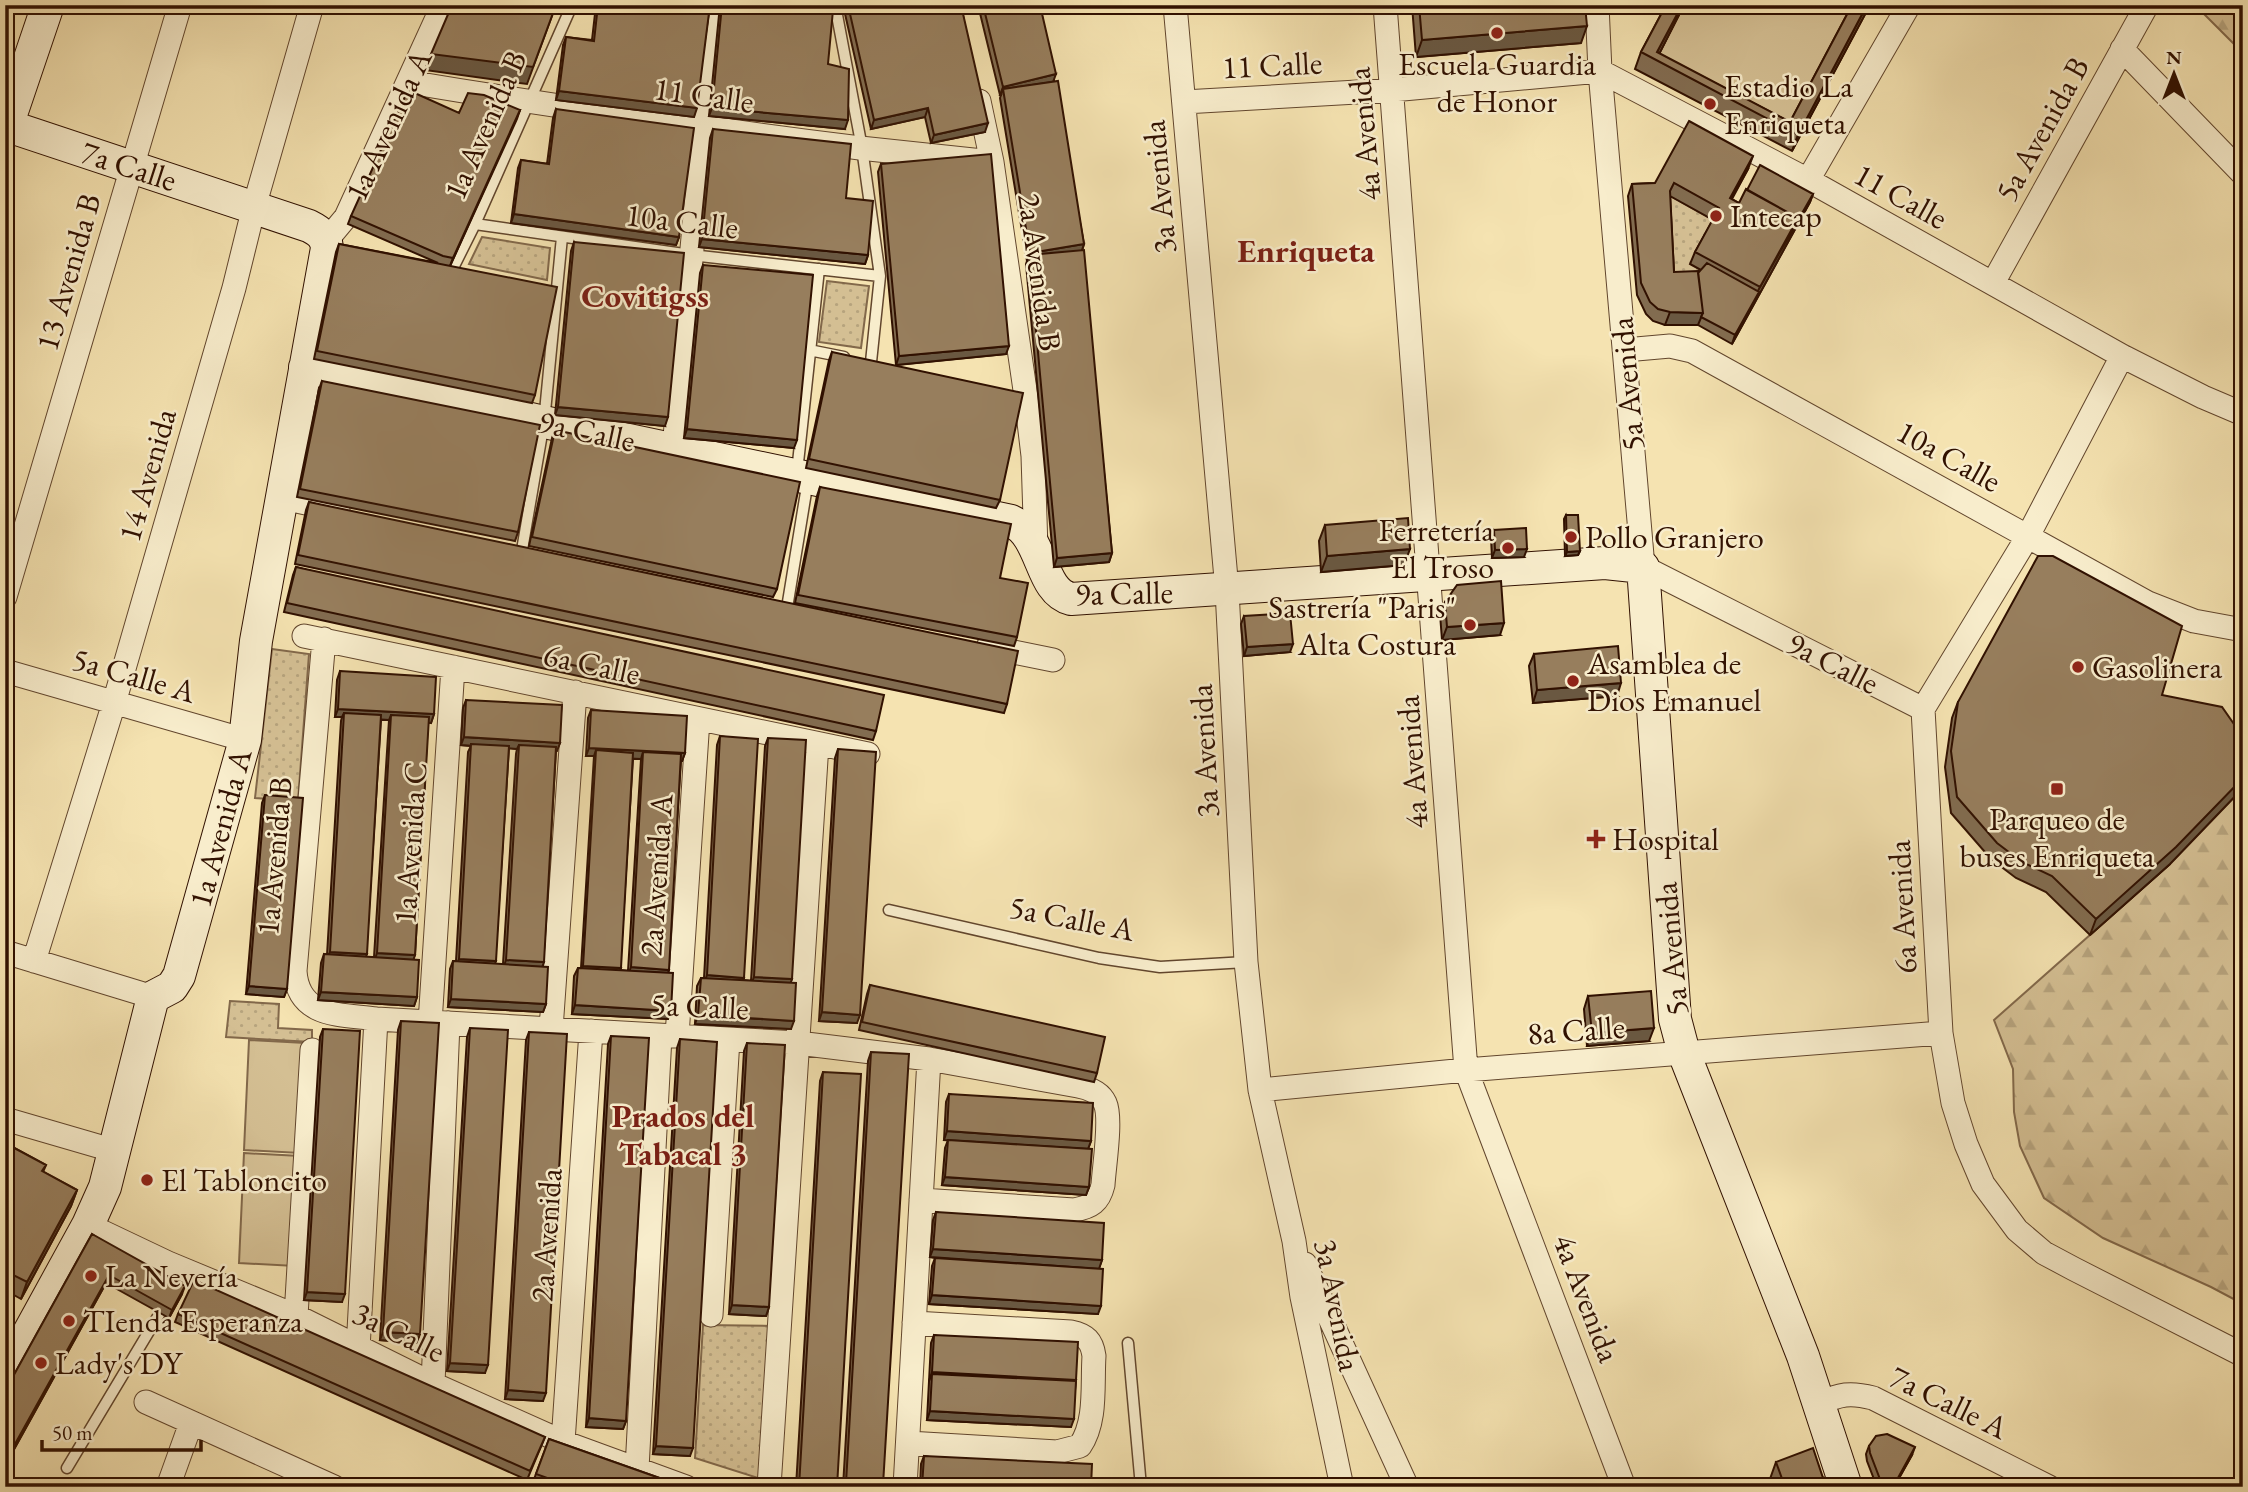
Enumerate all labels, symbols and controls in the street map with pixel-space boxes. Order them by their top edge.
marker: Escuela Guardia de Honor [1489,25,1505,41]
north arrow [2140,38,2210,108]
street label: 11 Calle [1221,41,1323,89]
street label: 1a Avenida A [335,42,442,207]
place label: Escuela Guardia de Honor [1398,43,1596,122]
street label: 1a Avenida B [433,44,537,206]
text: N [2166,45,2182,70]
street label: 5a Avenida B [1985,49,2099,209]
street label: 4a Avenida [1337,65,1391,202]
place label: Estadio La Enriqueta [1724,65,1853,144]
street label: 11 Calle [651,67,757,123]
marker: Estadio La Enriqueta [1702,96,1718,112]
street label: 3a Avenida [1132,118,1186,255]
street label: 7a Calle [76,131,182,201]
street label: 11 Calle [1847,153,1955,239]
street label: 13 Avenida B [26,189,110,355]
street label: 2a Avenida B [1008,190,1072,354]
street label: 10a Calle [623,193,741,249]
place label: Intecap [1730,195,1822,237]
marker: Intecap [1708,208,1724,224]
district label: Enriqueta [1237,229,1375,272]
district label: Covitigss [581,274,709,317]
street label: 5a Avenida [1600,315,1654,452]
street label: 9a Calle [535,400,639,462]
street label: 14 Avenida [108,403,186,546]
street label: 10a Calle [1889,410,2009,502]
place label: Ferretería El Troso [1378,509,1494,588]
place label: Pollo Granjero [1585,516,1764,558]
marker: Pollo Granjero [1563,529,1579,545]
marker: Ferretería El Troso [1500,540,1516,556]
street label: 9a Calle [1075,571,1173,615]
place label: Sastrería "Paris" Alta Costura [1268,586,1456,665]
marker: Sastrería "Paris" Alta Costura [1462,617,1478,633]
street label: 9a Calle [1780,622,1886,704]
street label: 6a Calle [540,633,644,695]
street label: 5a Calle A [67,637,201,713]
place label: Asamblea de Dios Emanuel [1586,642,1761,721]
place label: Gasolinera [2092,646,2222,688]
marker: Gasolinera [2070,659,2086,675]
marker: Asamblea de Dios Emanuel [1565,673,1581,689]
street label: 3a Avenida [1180,683,1228,819]
street label: 4a Avenida [1386,694,1438,830]
street label: 1a Avenida A [179,743,262,912]
street label: 1a Avenida C [383,760,437,926]
street label: 1a Avenida B [246,775,302,937]
marker: Parqueo de buses Enriqueta [2049,781,2065,797]
street label: 2a Avenida A [629,792,683,957]
place label: Parqueo de buses Enriqueta [1959,798,2155,877]
place label: Hospital [1612,818,1719,860]
marker: Hospital [1586,829,1606,849]
street label: 6a Avenida [1878,839,1926,975]
street label: 5a Avenida [1644,880,1698,1017]
street label: 5a Calle A [1006,885,1139,951]
street label: 5a Calle [650,982,750,1030]
street label: 8a Calle [1526,1006,1626,1054]
district label: Prados del Tabacal 3 [611,1094,755,1175]
place label: El Tabloncito [161,1159,327,1201]
street label: 2a Avenida [520,1167,572,1303]
marker: El Tabloncito [139,1172,155,1188]
street label: 4a Avenida [1543,1228,1631,1368]
street label: 3a Avenida [1305,1235,1371,1375]
place label: La Nevería [105,1255,238,1297]
marker: La Nevería [83,1268,99,1284]
street label: 3a Calle [346,1292,452,1372]
place label: TIenda Esperanza [83,1300,303,1342]
marker: TIenda Esperanza [61,1313,77,1329]
place label: Lady's DY [55,1342,183,1384]
marker: Lady's DY [33,1355,49,1371]
street label: 7a Calle A [1883,1355,2016,1449]
scale bar [42,1408,201,1452]
text: 50 m [52,1419,93,1446]

